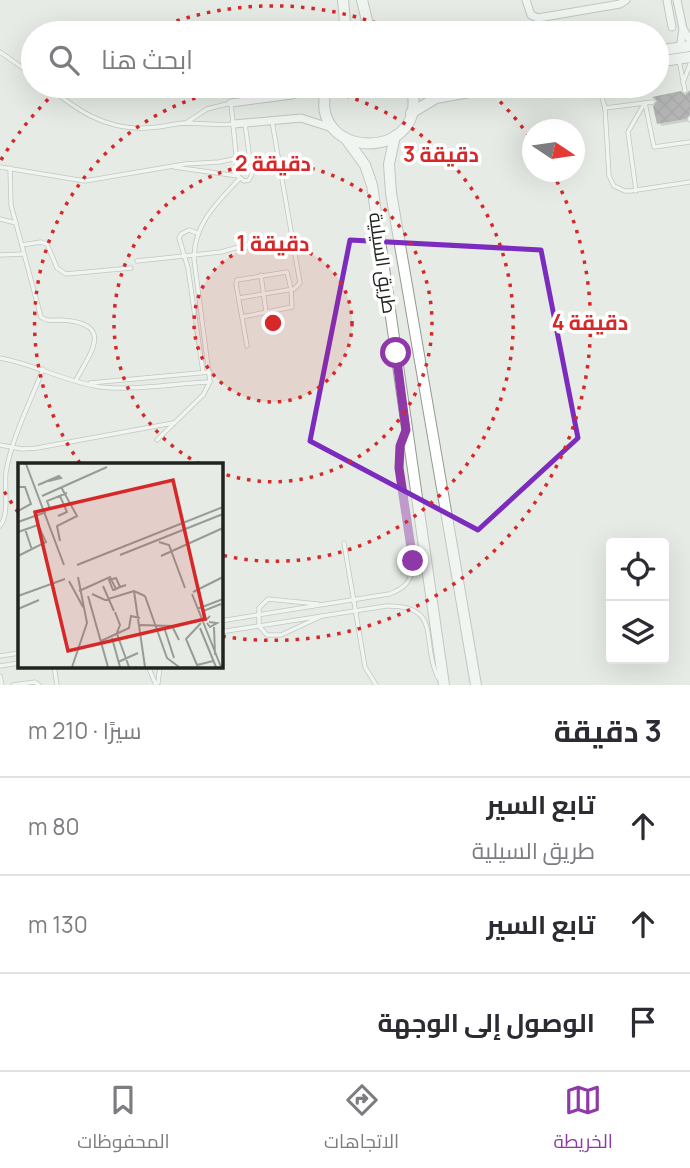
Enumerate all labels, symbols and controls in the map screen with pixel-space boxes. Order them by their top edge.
search box [21,21,669,98]
icon: search [45,41,83,79]
text: ابحث هنا [101,41,193,77]
north arrow [522,119,585,182]
text: 3 دقيقة [403,140,479,168]
text: 2 دقيقة [235,149,311,177]
street label: طريق السيلية [363,211,403,315]
text: 1 دقيقة [237,229,309,257]
text: 4 دقيقة [552,308,628,336]
centre of rings [261,311,285,335]
route start [380,337,411,368]
inset map [18,463,222,668]
map controls [606,538,669,664]
button: locate [606,538,669,601]
route end [397,545,428,576]
button: layers [606,601,669,664]
text: 3 دقيقة [554,710,662,751]
text: سيرًا · 210 m [28,714,142,746]
text: تابع السير [486,786,595,822]
icon: ahead [624,807,662,845]
text: 80 m [28,810,80,842]
text: طريق السيلية [472,834,595,866]
icon: ahead [624,905,662,943]
text: تابع السير [486,906,595,942]
text: 130 m [28,908,88,940]
icon: arrive [624,1003,662,1041]
text: الوصول إلى الوجهة [377,1004,595,1040]
tab: المحفوظات [77,1081,170,1159]
tab: الاتجاهات [324,1081,399,1159]
tab: الخريطة [554,1081,613,1159]

